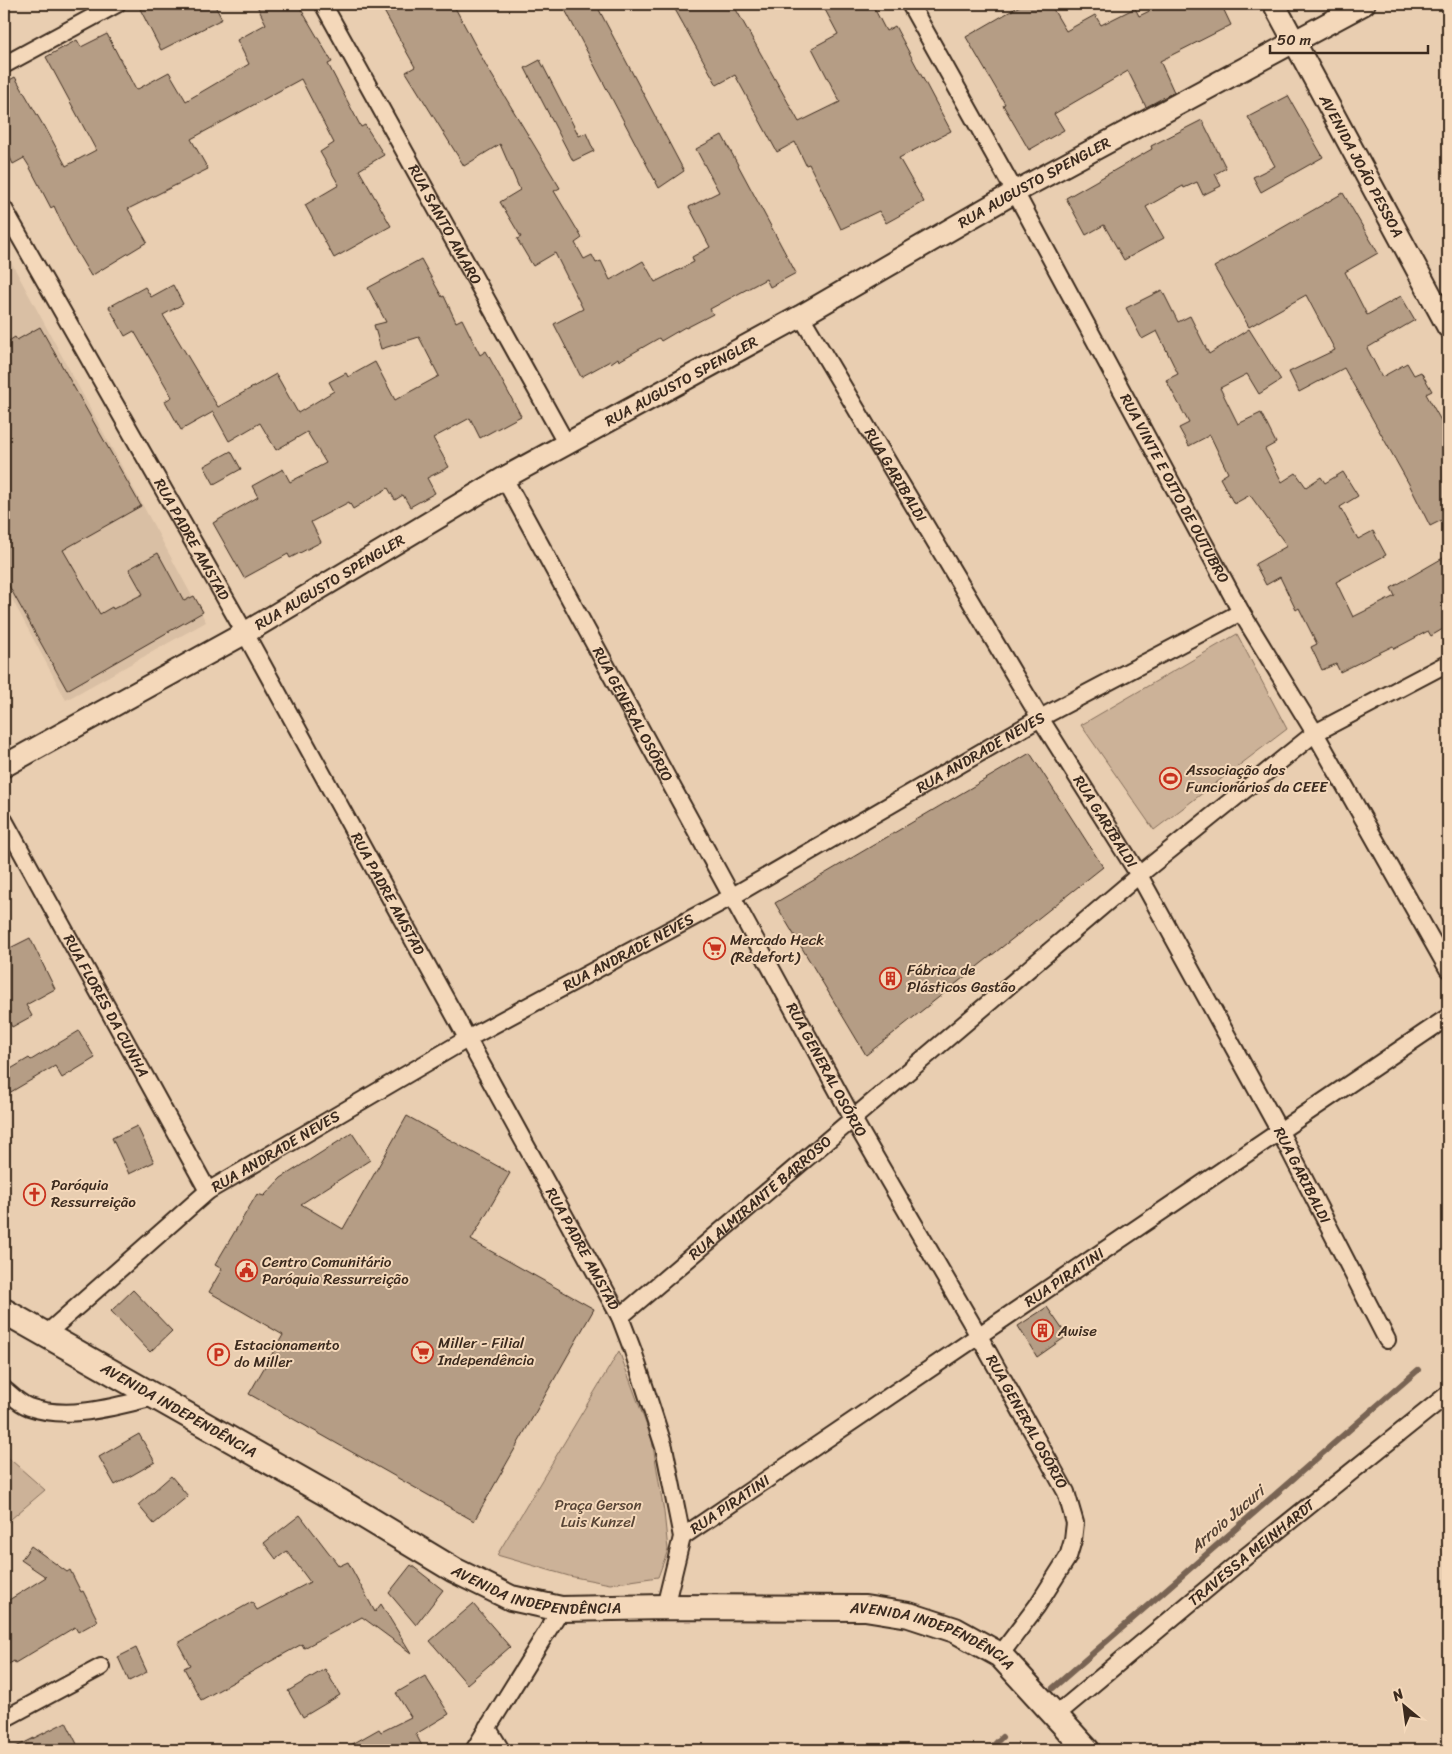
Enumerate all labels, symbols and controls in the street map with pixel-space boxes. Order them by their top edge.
scale bar [1270,22,1427,54]
text: 50 m [1277,27,1312,53]
street label: AVENIDA JOÃO PESSOA [1312,89,1410,242]
street label: RUA AUGUSTO SPENGLER [953,130,1115,236]
street label: RUA SANTO AMARO [401,159,489,290]
street label: RUA AUGUSTO SPENGLER [600,329,763,434]
street label: RUA VINTE E OITO DE OUTUBRO [1113,389,1236,588]
street label: RUA GARIBALDI [857,423,934,527]
street label: RUA PADRE AMSTAD [147,473,237,605]
street label: RUA AUGUSTO SPENGLER [250,527,410,637]
street label: RUA GENERAL OSÓRIO [585,642,680,787]
street label: RUA ANDRADE NEVES [911,704,1051,800]
place label: Associação dos Funcionários da CEEE [1185,757,1329,800]
sports icon: Associação dos Funcionários da CEEE [1158,767,1182,791]
street label: RUA GARIBALDI [1066,770,1145,873]
street label: RUA PADRE AMSTAD [344,827,432,960]
street label: RUA ANDRADE NEVES [558,906,699,998]
place label: Mercado Heck (Redefort) [730,927,824,970]
street label: RUA FLORES DA CUNHA [56,929,156,1082]
supermarket icon: Mercado Heck (Redefort) [702,937,726,961]
place label: Fábrica de Plásticos Gastão [907,957,1016,1000]
building icon: Fábrica de Plásticos Gastão [879,967,903,991]
street label: RUA GENERAL OSÓRIO [779,998,874,1143]
street label: RUA ANDRADE NEVES [206,1103,346,1199]
street label: RUA GARIBALDI [1266,1122,1338,1229]
street label: RUA ALMIRANTE BARROSO [682,1129,838,1267]
place label: Paróquia Ressurreição [51,1172,136,1215]
church icon: Paróquia Ressurreição [23,1182,47,1206]
street label: RUA PADRE AMSTAD [538,1183,627,1315]
street label: RUA PIRATINI [1019,1241,1110,1314]
place label: Centro Comunitário Paróquia Ressurreição [262,1249,409,1292]
public building icon: Centro Comunitário Paróquia Ressurreição [234,1259,258,1283]
place label: Awise [1057,1318,1097,1344]
building icon: Awise [1030,1319,1054,1343]
place label: Miller - Filial Independência [437,1330,535,1373]
place label: Estacionamento do Miller [234,1332,340,1375]
supermarket icon: Miller - Filial Independência [410,1340,434,1364]
parking icon: Estacionamento do Miller [206,1342,230,1366]
street label: RUA GENERAL OSÓRIO [979,1350,1075,1494]
street label: AVENIDA INDEPENDÊNCIA [95,1355,262,1465]
street label: RUA PIRATINI [684,1468,776,1541]
water label: Arroio Jucuri [1182,1476,1274,1561]
park label: Praça Gerson Luis Kunzel [554,1492,642,1535]
street label: TRAVESSA MEINHARDT [1182,1492,1322,1613]
street label: AVENIDA INDEPENDÊNCIA [446,1557,621,1622]
street label: AVENIDA INDEPENDÊNCIA [849,1595,1021,1676]
north arrow [1380,1682,1430,1732]
text: N [1387,1682,1409,1709]

